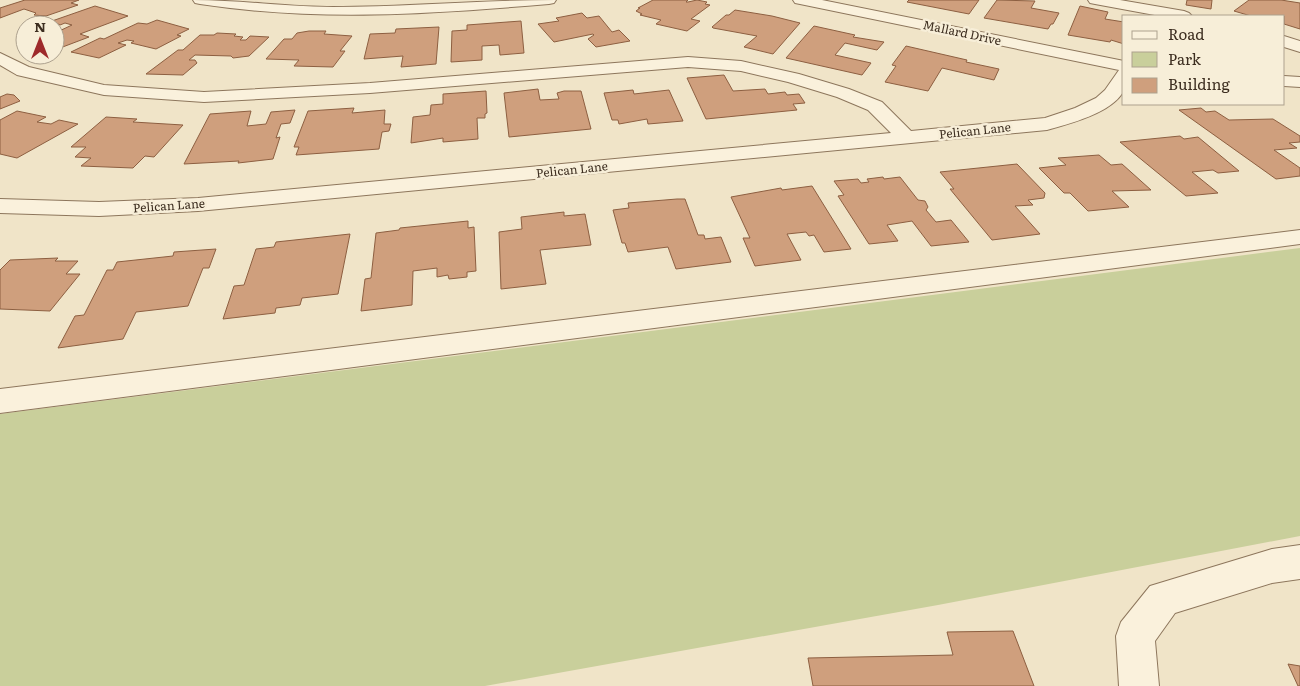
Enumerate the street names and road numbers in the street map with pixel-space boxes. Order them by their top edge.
street label: Mallard Drive [921,15,1003,49]
street label: Pelican Lane [938,117,1012,143]
street label: Pelican Lane [535,156,609,182]
street label: Pelican Lane [132,194,206,216]

